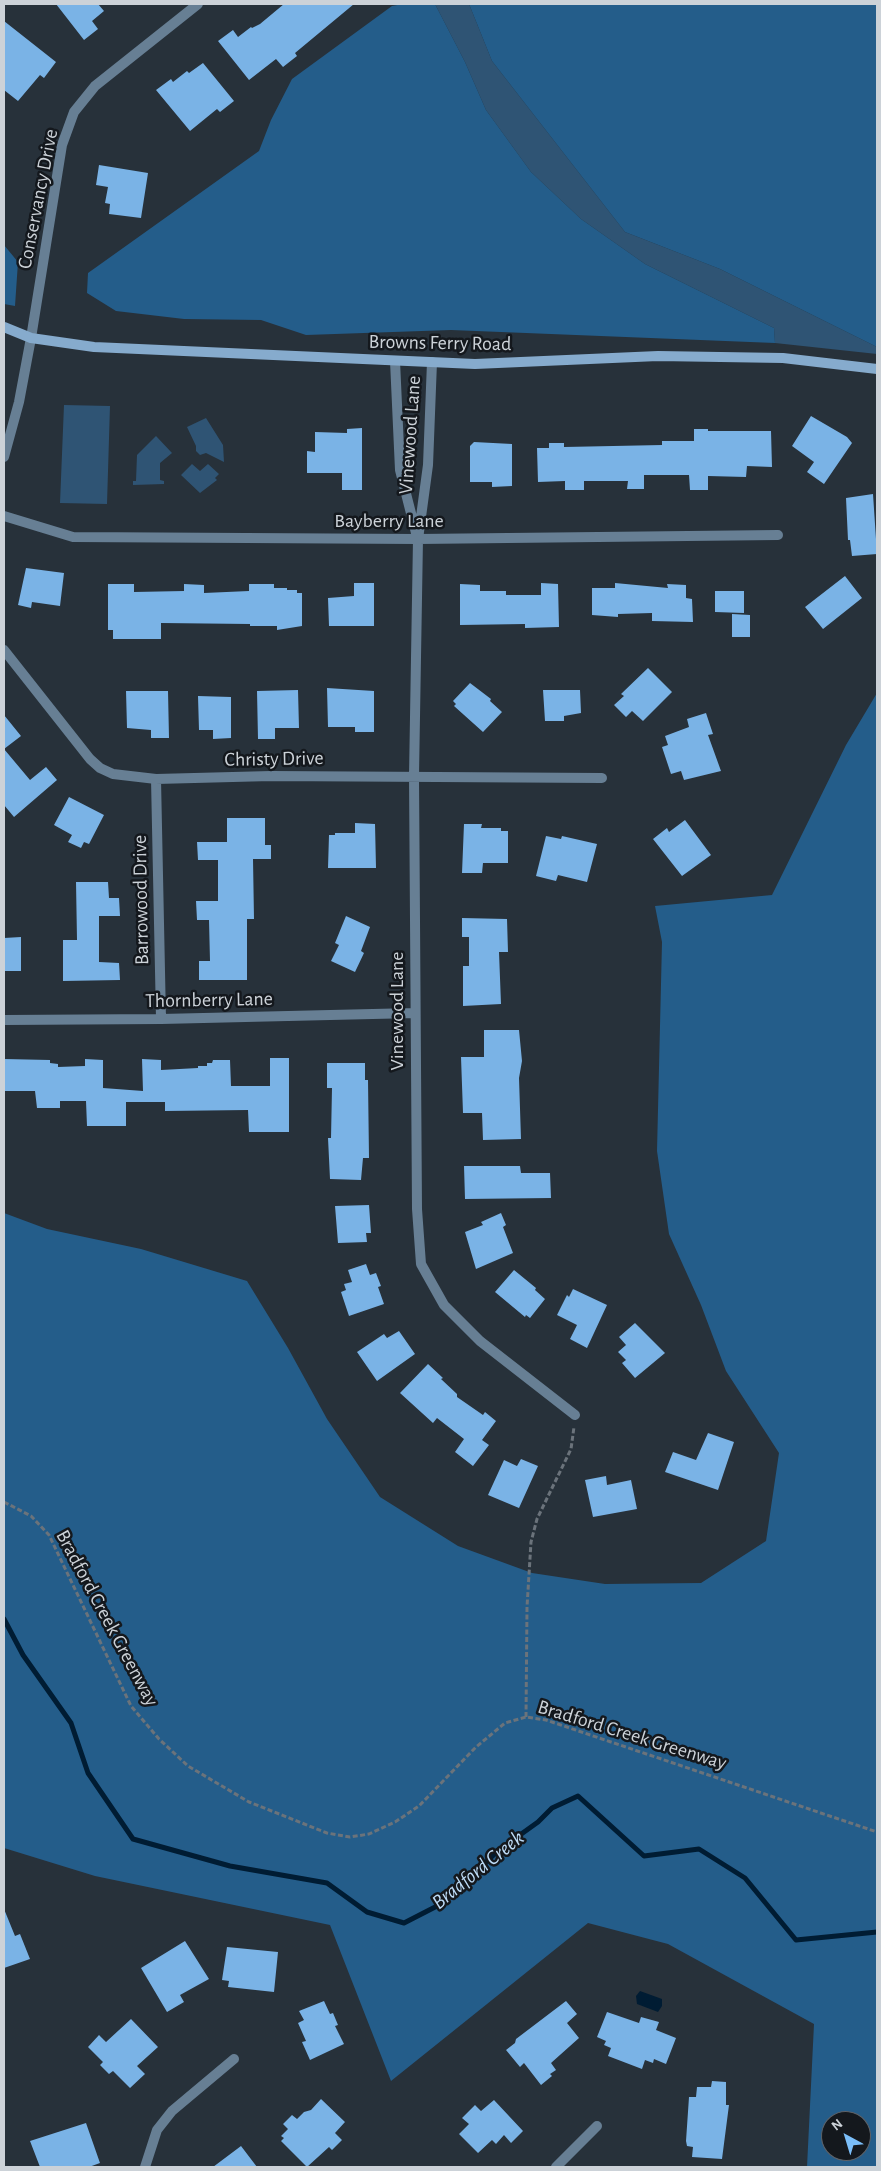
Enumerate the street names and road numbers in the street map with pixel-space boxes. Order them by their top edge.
street label: Conservancy Drive [13,127,63,271]
street label: Browns Ferry Road [368,330,512,356]
street label: Vinewood Lane [394,375,426,495]
street label: Bayberry Lane [334,509,444,533]
street label: Christy Drive [224,746,324,772]
street label: Barrowood Drive [128,835,154,965]
street label: Vinewood Lane [385,951,409,1071]
street label: Thornberry Lane [145,987,273,1013]
street label: Bradford Creek Greenway [50,1526,164,1710]
street label: Bradford Creek Greenway [535,1695,729,1775]

